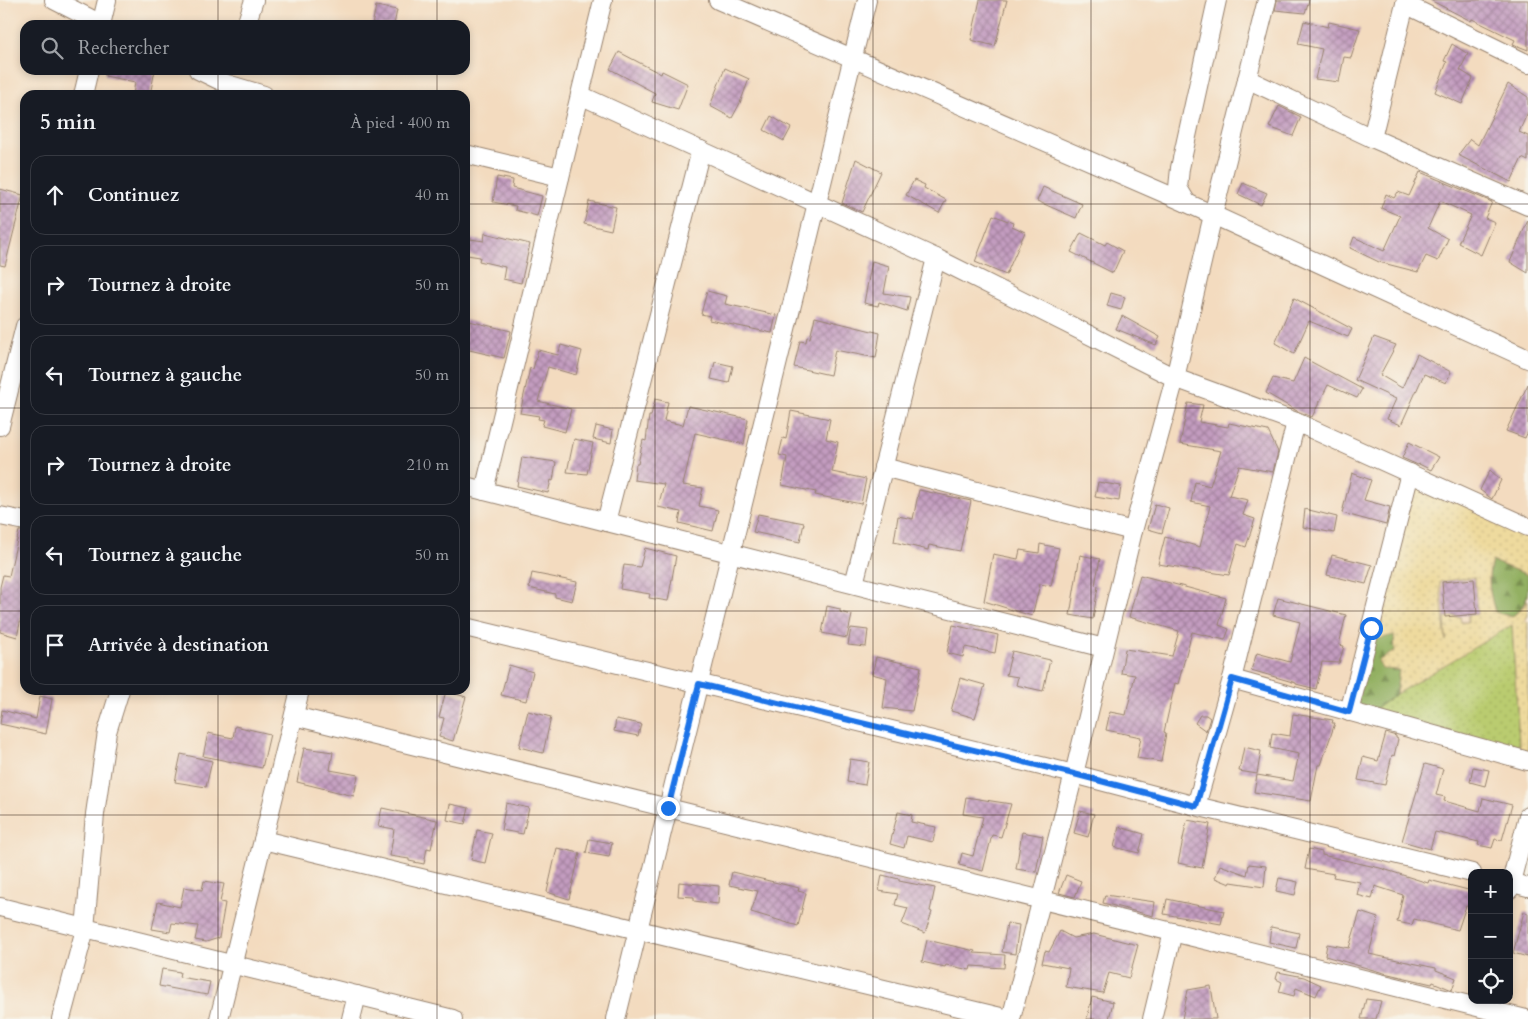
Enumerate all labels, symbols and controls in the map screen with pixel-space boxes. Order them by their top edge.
search box [20,20,470,75]
icon: search [38,34,66,62]
text: Rechercher [78,35,169,61]
text: 5 min [40,108,96,137]
text: À pied · 400 m [350,112,450,134]
icon: ahead [41,181,69,209]
text: Continuez [88,182,179,208]
text: 40 m [415,184,449,206]
icon: right [41,271,69,299]
text: Tournez à droite [88,272,231,298]
text: 50 m [415,274,449,296]
icon: left [41,361,69,389]
text: Tournez à gauche [88,362,242,388]
text: 50 m [415,364,449,386]
icon: right [41,451,69,479]
text: Tournez à droite [88,452,231,478]
text: 210 m [407,454,449,476]
icon: left [41,541,69,569]
text: Tournez à gauche [88,542,242,568]
text: 50 m [415,544,449,566]
route start [1360,617,1383,640]
icon: arrive [41,631,69,659]
text: Arrivée à destination [88,632,269,658]
route end [657,797,680,820]
map controls [1468,869,1513,1004]
button: + [1468,869,1513,914]
button: − [1468,914,1513,959]
button: locate [1468,959,1513,1004]

